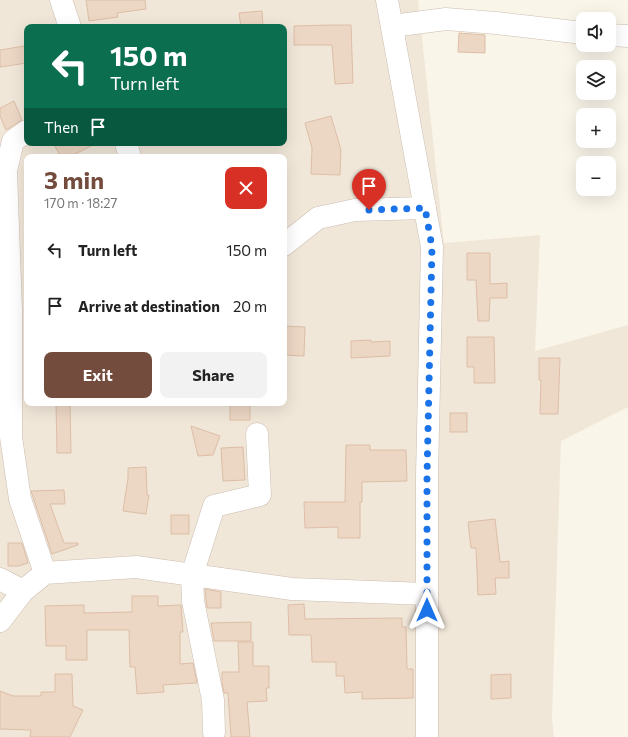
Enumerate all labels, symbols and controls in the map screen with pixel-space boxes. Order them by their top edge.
map controls [576,12,616,196]
button: sound [576,12,616,52]
text: 150 m [110,38,187,72]
icon: left [44,40,96,92]
button: layers [576,60,616,100]
text: Turn left [110,72,179,94]
button: + [576,108,616,148]
icon: arrive [87,116,109,138]
text: Then [44,118,79,136]
button: − [576,156,616,196]
text: 3 min [44,165,104,194]
button: close [225,167,267,209]
pin [352,169,386,210]
icon: arrive [358,175,380,197]
text: 170 m · 18:27 [44,195,117,211]
icon: left [44,239,66,261]
text: Turn left [78,241,137,259]
text: 150 m [226,241,267,259]
icon: arrive [44,295,66,317]
text: Arrive at destination [78,297,220,315]
text: 20 m [233,297,267,315]
button: Exit [44,352,152,398]
button: Share [160,352,267,398]
position arrow [406,589,448,631]

